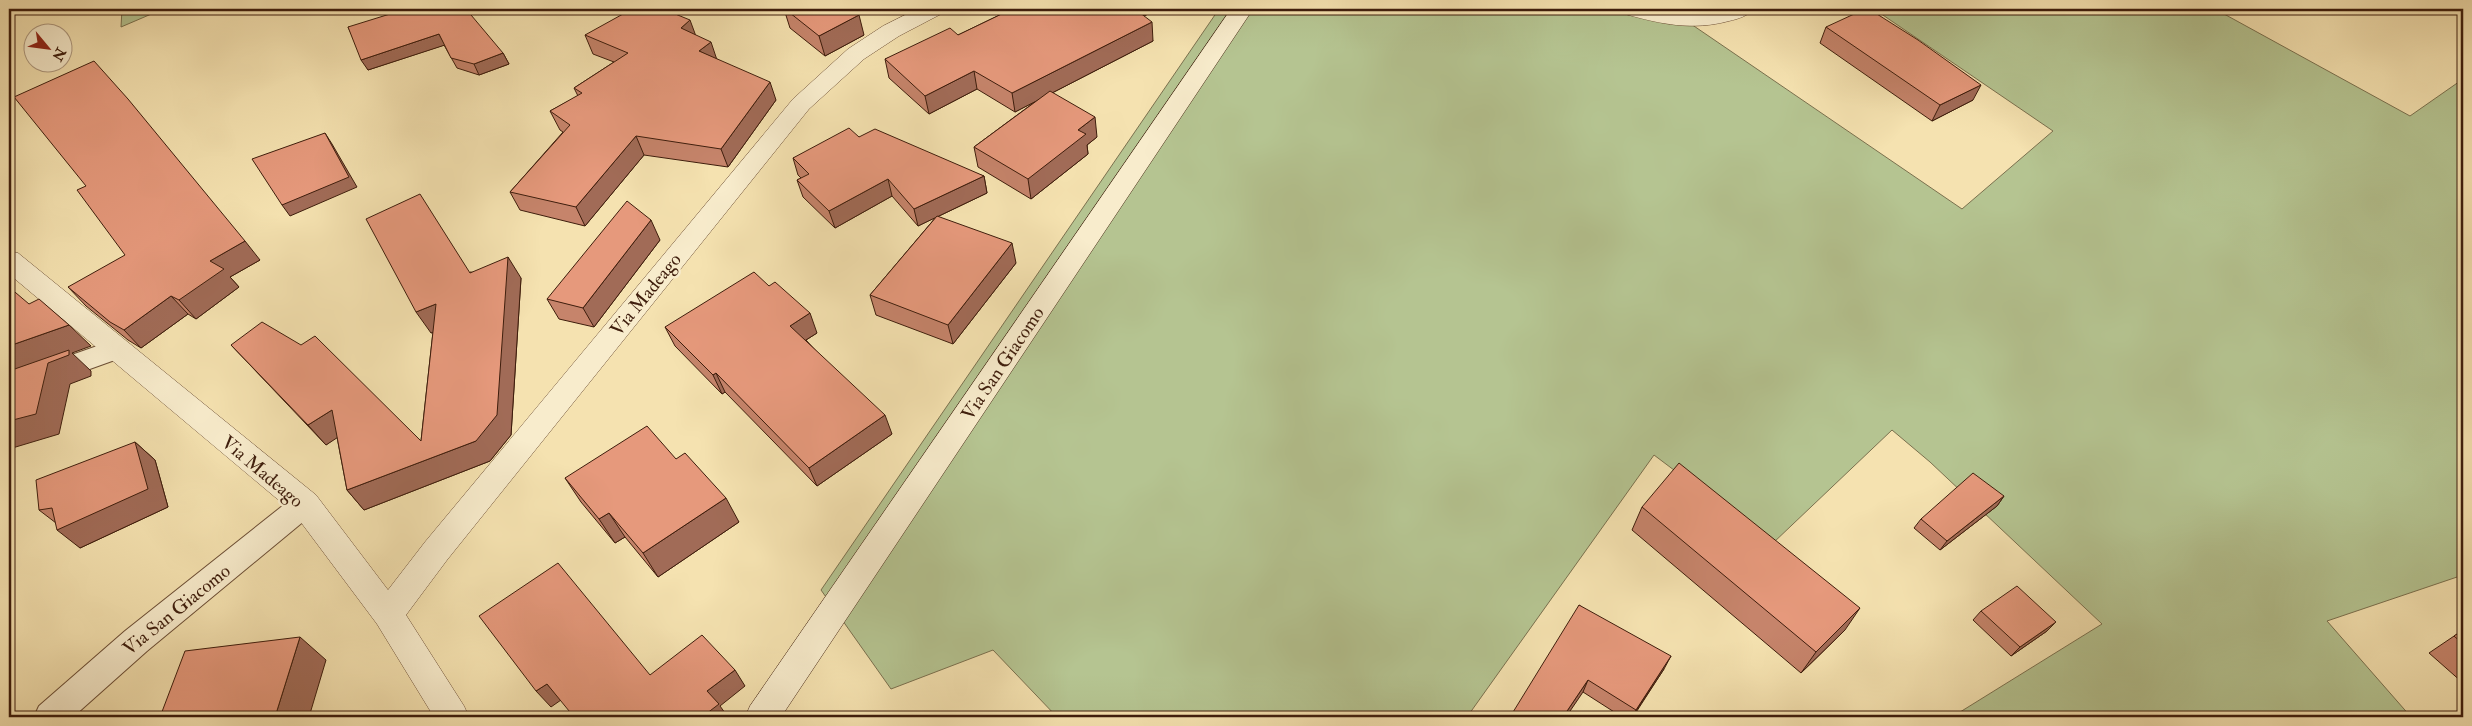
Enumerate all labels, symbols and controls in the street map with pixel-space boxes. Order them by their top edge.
north arrow [22,22,72,72]
text: N [48,44,70,64]
street label: Via Madeago [605,248,687,341]
street label: Via San Giacomo [956,302,1050,425]
street label: Via Madeago [216,430,308,513]
street label: Via San Giacomo [118,559,235,661]

